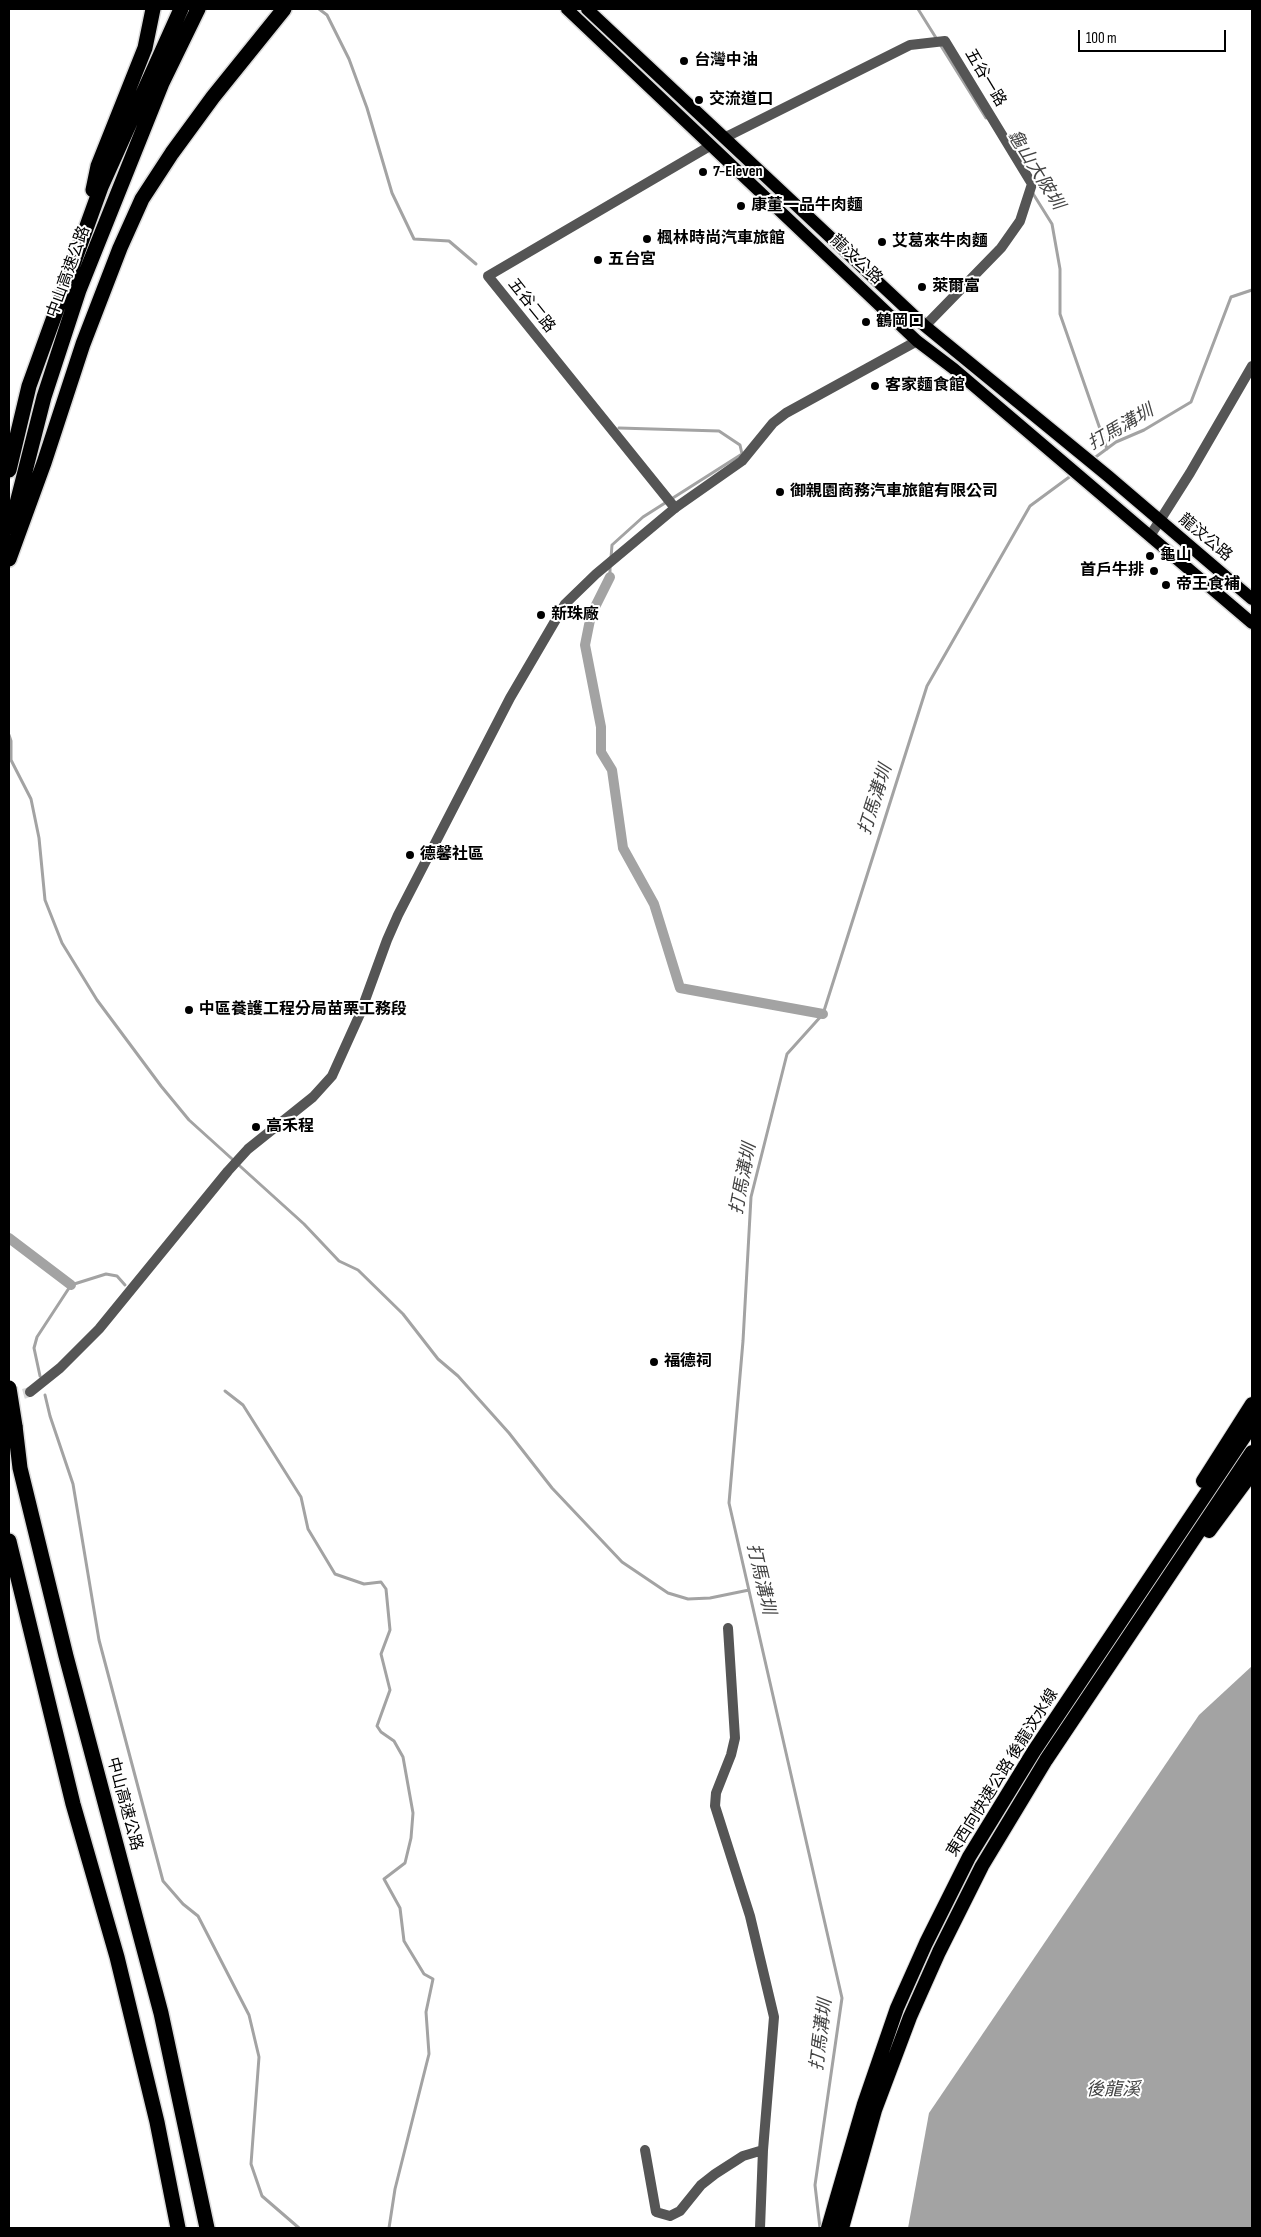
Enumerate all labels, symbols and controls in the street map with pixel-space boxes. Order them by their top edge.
scale bar [1081,20,1228,52]
text: 100 m [1086,29,1117,48]
street label: 五谷一路 [960,46,1010,110]
place label: 台灣中油 [694,51,758,71]
marker: 台灣中油 [678,55,690,67]
place label: 交流道口 [709,90,773,110]
marker: 交流道口 [693,94,705,106]
water label: 龜山大陂圳 [1002,126,1068,214]
place label: 7-Eleven [713,162,763,182]
marker: 7-Eleven [697,166,709,178]
place label: 康董一品牛肉麵 [751,196,863,216]
marker: 康董一品牛肉麵 [735,200,747,212]
street label: 中山高速公路 [44,224,94,320]
place label: 楓林時尚汽車旅館 [657,229,785,249]
street label: 龍汶公路 [826,231,886,289]
place label: 艾葛來牛肉麵 [892,232,988,252]
marker: 楓林時尚汽車旅館 [641,233,653,245]
marker: 艾葛來牛肉麵 [876,236,888,248]
place label: 五台宮 [608,250,656,270]
marker: 五台宮 [592,254,604,266]
street label: 五谷二路 [503,275,559,337]
place label: 萊爾富 [932,277,980,297]
marker: 萊爾富 [916,281,928,293]
place label: 鶴岡口 [876,312,924,332]
marker: 鶴岡口 [860,316,872,328]
place label: 客家麵食館 [885,376,965,396]
marker: 客家麵食館 [869,380,881,392]
water label: 打馬溝圳 [1084,401,1158,455]
place label: 御親園商務汽車旅館有限公司 [790,482,998,502]
marker: 御親園商務汽車旅館有限公司 [774,486,786,498]
street label: 龍汶公路 [1174,510,1236,566]
place label: 龜山 [1160,546,1192,566]
marker: 龜山 [1144,550,1156,562]
place label: 首戶牛排 [1080,561,1144,581]
marker: 首戶牛排 [1148,565,1160,577]
place label: 帝王食補 [1176,575,1240,595]
marker: 帝王食補 [1160,579,1172,591]
place label: 新珠廠 [551,605,599,625]
marker: 新珠廠 [535,609,547,621]
water label: 打馬溝圳 [855,762,897,838]
place label: 德馨社區 [420,845,484,865]
marker: 德馨社區 [404,849,416,861]
place label: 中區養護工程分局苗栗工務段 [199,1000,407,1020]
marker: 中區養護工程分局苗栗工務段 [183,1004,195,1016]
place label: 高禾程 [266,1117,314,1137]
marker: 高禾程 [250,1121,262,1133]
water label: 打馬溝圳 [727,1142,761,1216]
place label: 福德祠 [664,1352,712,1372]
marker: 福德祠 [648,1356,660,1368]
water label: 打馬溝圳 [741,1541,779,1617]
street label: 東西向快速公路 後龍汶水線 [943,1685,1063,1861]
street label: 中山高速公路 [102,1755,146,1853]
water label: 打馬溝圳 [807,1998,837,2072]
water label: 後龍溪 [1086,2079,1140,2101]

